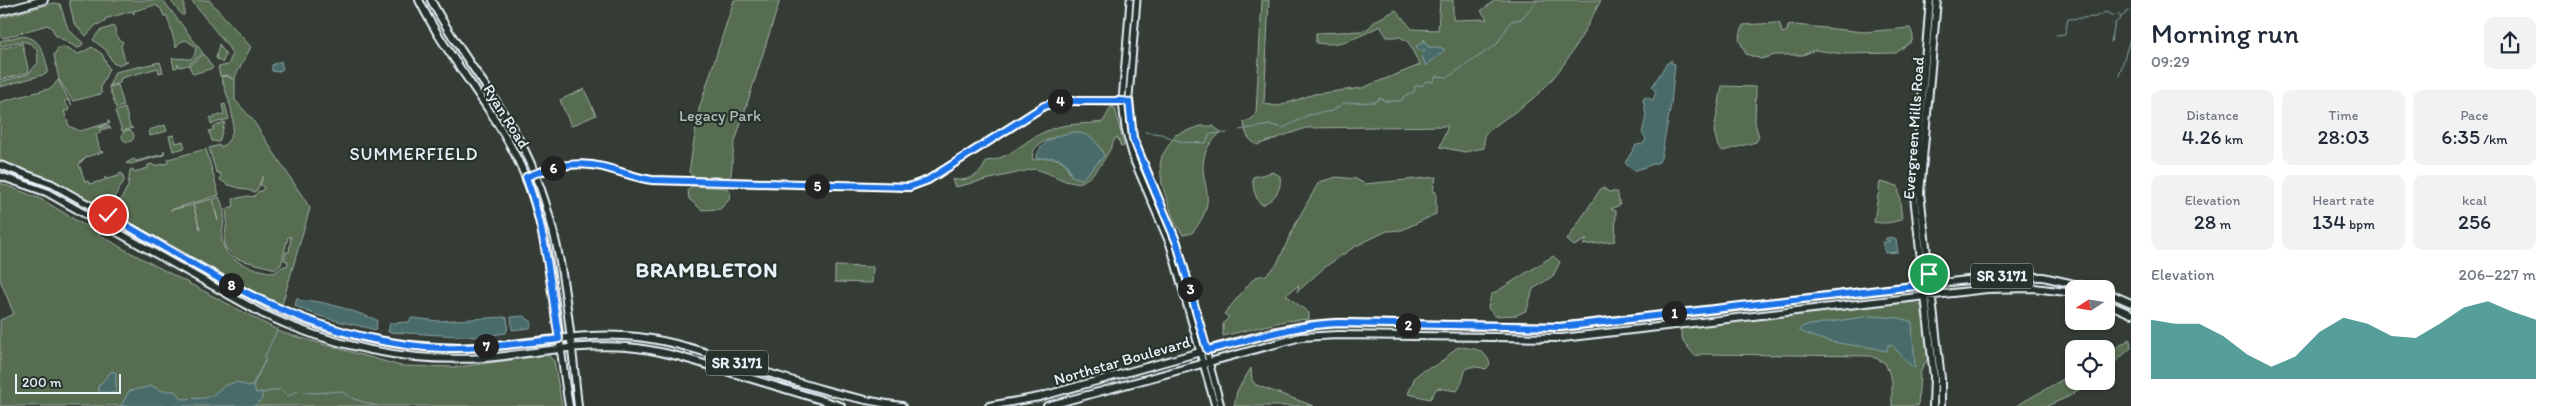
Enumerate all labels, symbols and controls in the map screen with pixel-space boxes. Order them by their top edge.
text: Morning run [2151,16,2299,50]
button: share [2484,17,2536,69]
text: 09:29 [2151,52,2190,71]
street label: Evergreen Mills Road [1899,56,1928,200]
street label: Ryan Road [479,81,534,152]
pin: 4 [1048,88,1072,114]
text: 4 [1056,93,1065,110]
park label: Legacy Park [679,106,761,125]
text: Distance [2186,107,2239,124]
text: Time [2329,107,2358,124]
text: Pace [2460,107,2489,124]
text: 4.26 [2182,124,2222,149]
text: 28:03 [2317,124,2370,149]
text: 6:35 [2441,124,2480,149]
text: km [2222,131,2243,148]
text: /km [2480,131,2508,148]
district label: SUMMERFIELD [349,143,479,165]
pin: 6 [540,156,566,180]
text: 6 [550,160,557,177]
pin: 5 [804,174,830,198]
text: 5 [814,178,821,195]
text: Elevation [2185,192,2240,209]
text: Heart rate [2313,192,2374,209]
text: kcal [2462,192,2487,209]
pin [87,194,129,236]
icon: check [94,201,122,229]
text: 28 [2194,209,2216,234]
text: 134 [2312,209,2346,234]
text: 256 [2458,209,2491,234]
text: m [2216,216,2231,233]
text: bpm [2346,216,2375,233]
pin [1908,253,1950,295]
district label: BRAMBLETON [636,257,778,282]
icon: arrive [1915,260,1943,288]
road number: SR 3171 [1971,264,2033,288]
text: Elevation [2151,265,2215,284]
text: 206–227 m [2459,265,2536,284]
pin: 8 [218,272,244,298]
pin: 3 [1178,276,1202,302]
text: 8 [228,277,235,294]
north arrow [2065,280,2115,330]
map controls [2065,280,2115,390]
text: 3 [1187,281,1194,298]
pin: 1 [1662,300,1686,326]
text: 1 [1671,305,1678,322]
pin: 2 [1396,312,1420,338]
text: 2 [1405,317,1412,334]
street label: Northstar Boulevard [1052,332,1193,389]
pin: 7 [474,334,498,358]
text: 7 [483,338,490,355]
button: locate [2065,340,2115,390]
road number: SR 3171 [706,350,768,376]
scale bar [15,371,121,394]
text: 200 m [22,374,62,391]

